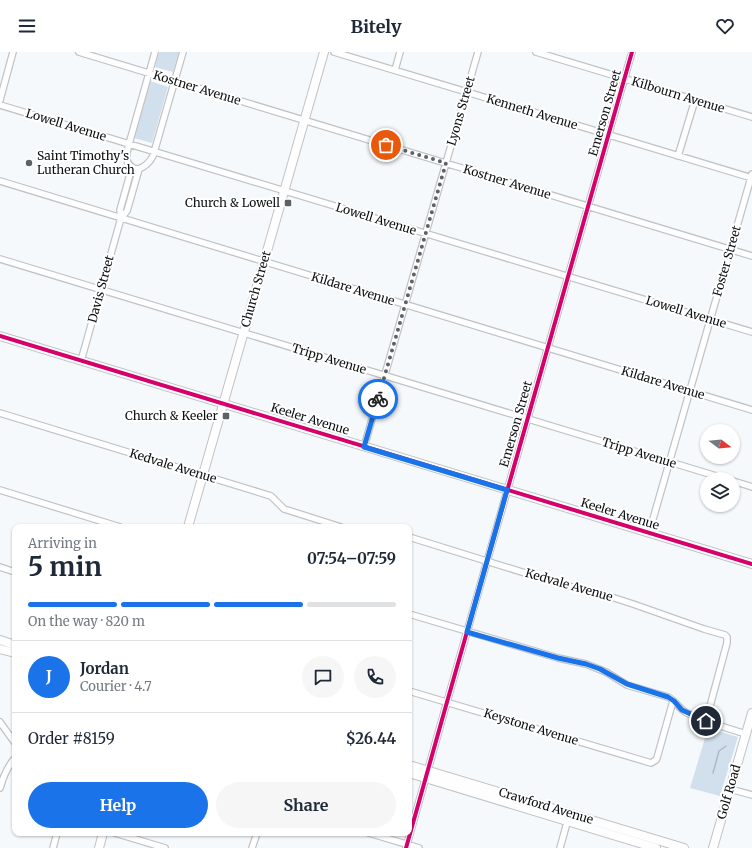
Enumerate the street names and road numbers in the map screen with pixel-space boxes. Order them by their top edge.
street label: Kostner Avenue [152,67,243,108]
street label: Emerson Street [585,68,624,158]
street label: Kilbourn Avenue [630,73,726,116]
street label: Lyons Street [443,74,478,147]
street label: Kenneth Avenue [485,91,579,132]
street label: Lowell Avenue [24,105,108,144]
street label: Kostner Avenue [462,161,553,202]
street label: Lowell Avenue [334,199,418,238]
street label: Foster Street [709,223,744,298]
street label: Church Street [237,249,274,329]
street label: Davis Street [84,253,117,324]
street label: Kildare Avenue [310,269,397,308]
street label: Lowell Avenue [644,292,728,331]
street label: Tripp Avenue [290,340,368,377]
street label: Kildare Avenue [620,363,707,402]
street label: Emerson Street [496,379,535,469]
street label: Keeler Avenue [269,399,351,438]
street label: Tripp Avenue [600,434,678,471]
street label: Kedvale Avenue [128,445,218,486]
street label: Keeler Avenue [579,494,661,533]
street label: Kedvale Avenue [524,565,615,604]
street label: Keystone Avenue [482,705,580,748]
street label: Golf Road [714,763,743,821]
street label: Crawford Avenue [497,784,595,827]

